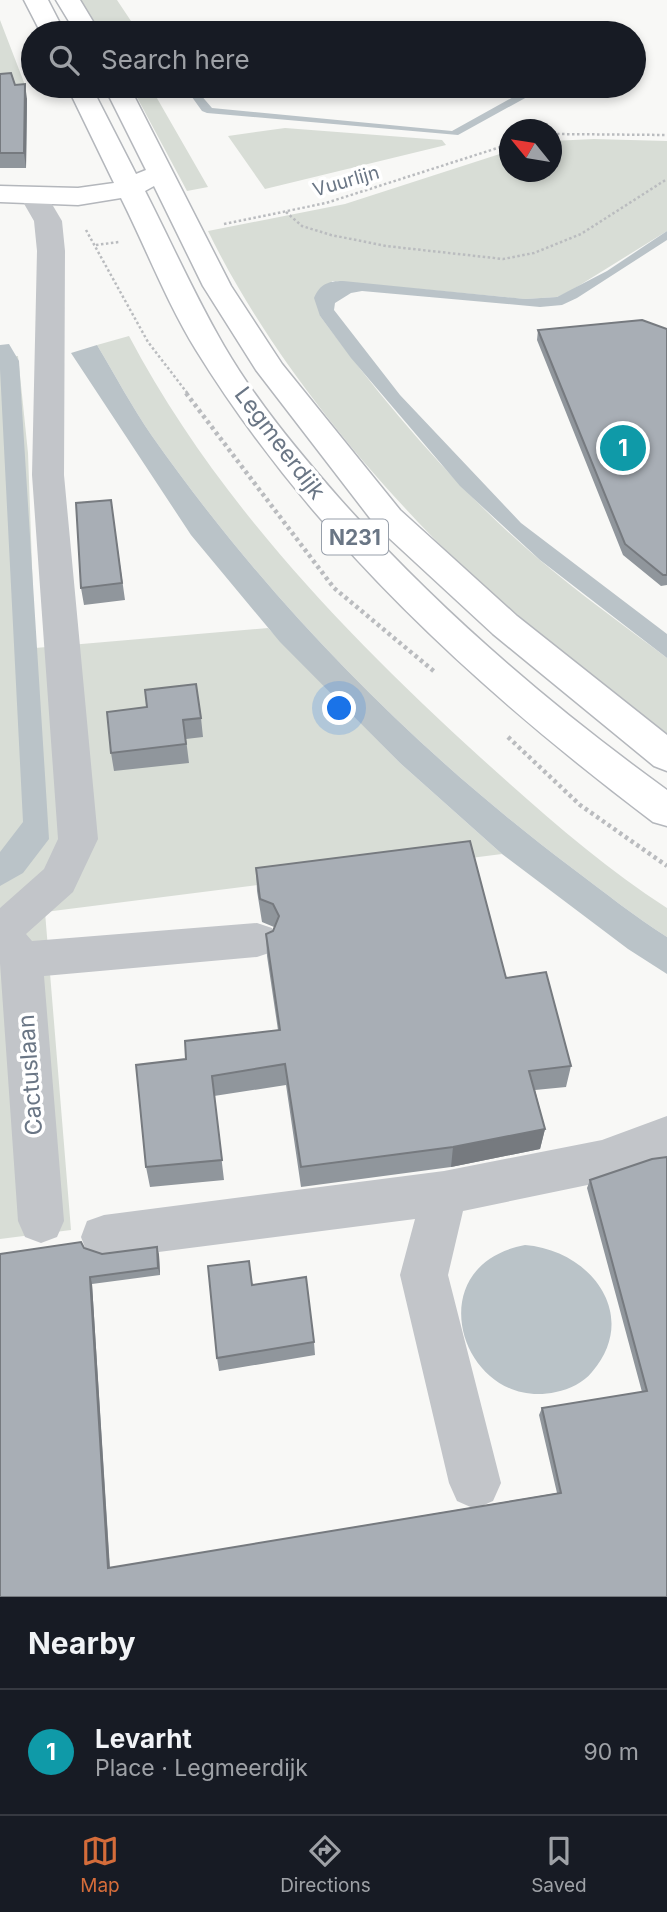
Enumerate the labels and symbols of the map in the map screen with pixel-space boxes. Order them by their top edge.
north arrow [499,119,562,182]
street label: Vuurlijn [310,161,382,201]
street label: Legmeerdijk [229,381,332,505]
pin: 1 [600,422,646,474]
road number: N231 [322,520,388,554]
your location [322,691,356,725]
street label: Cactuslaan [12,1014,48,1136]

